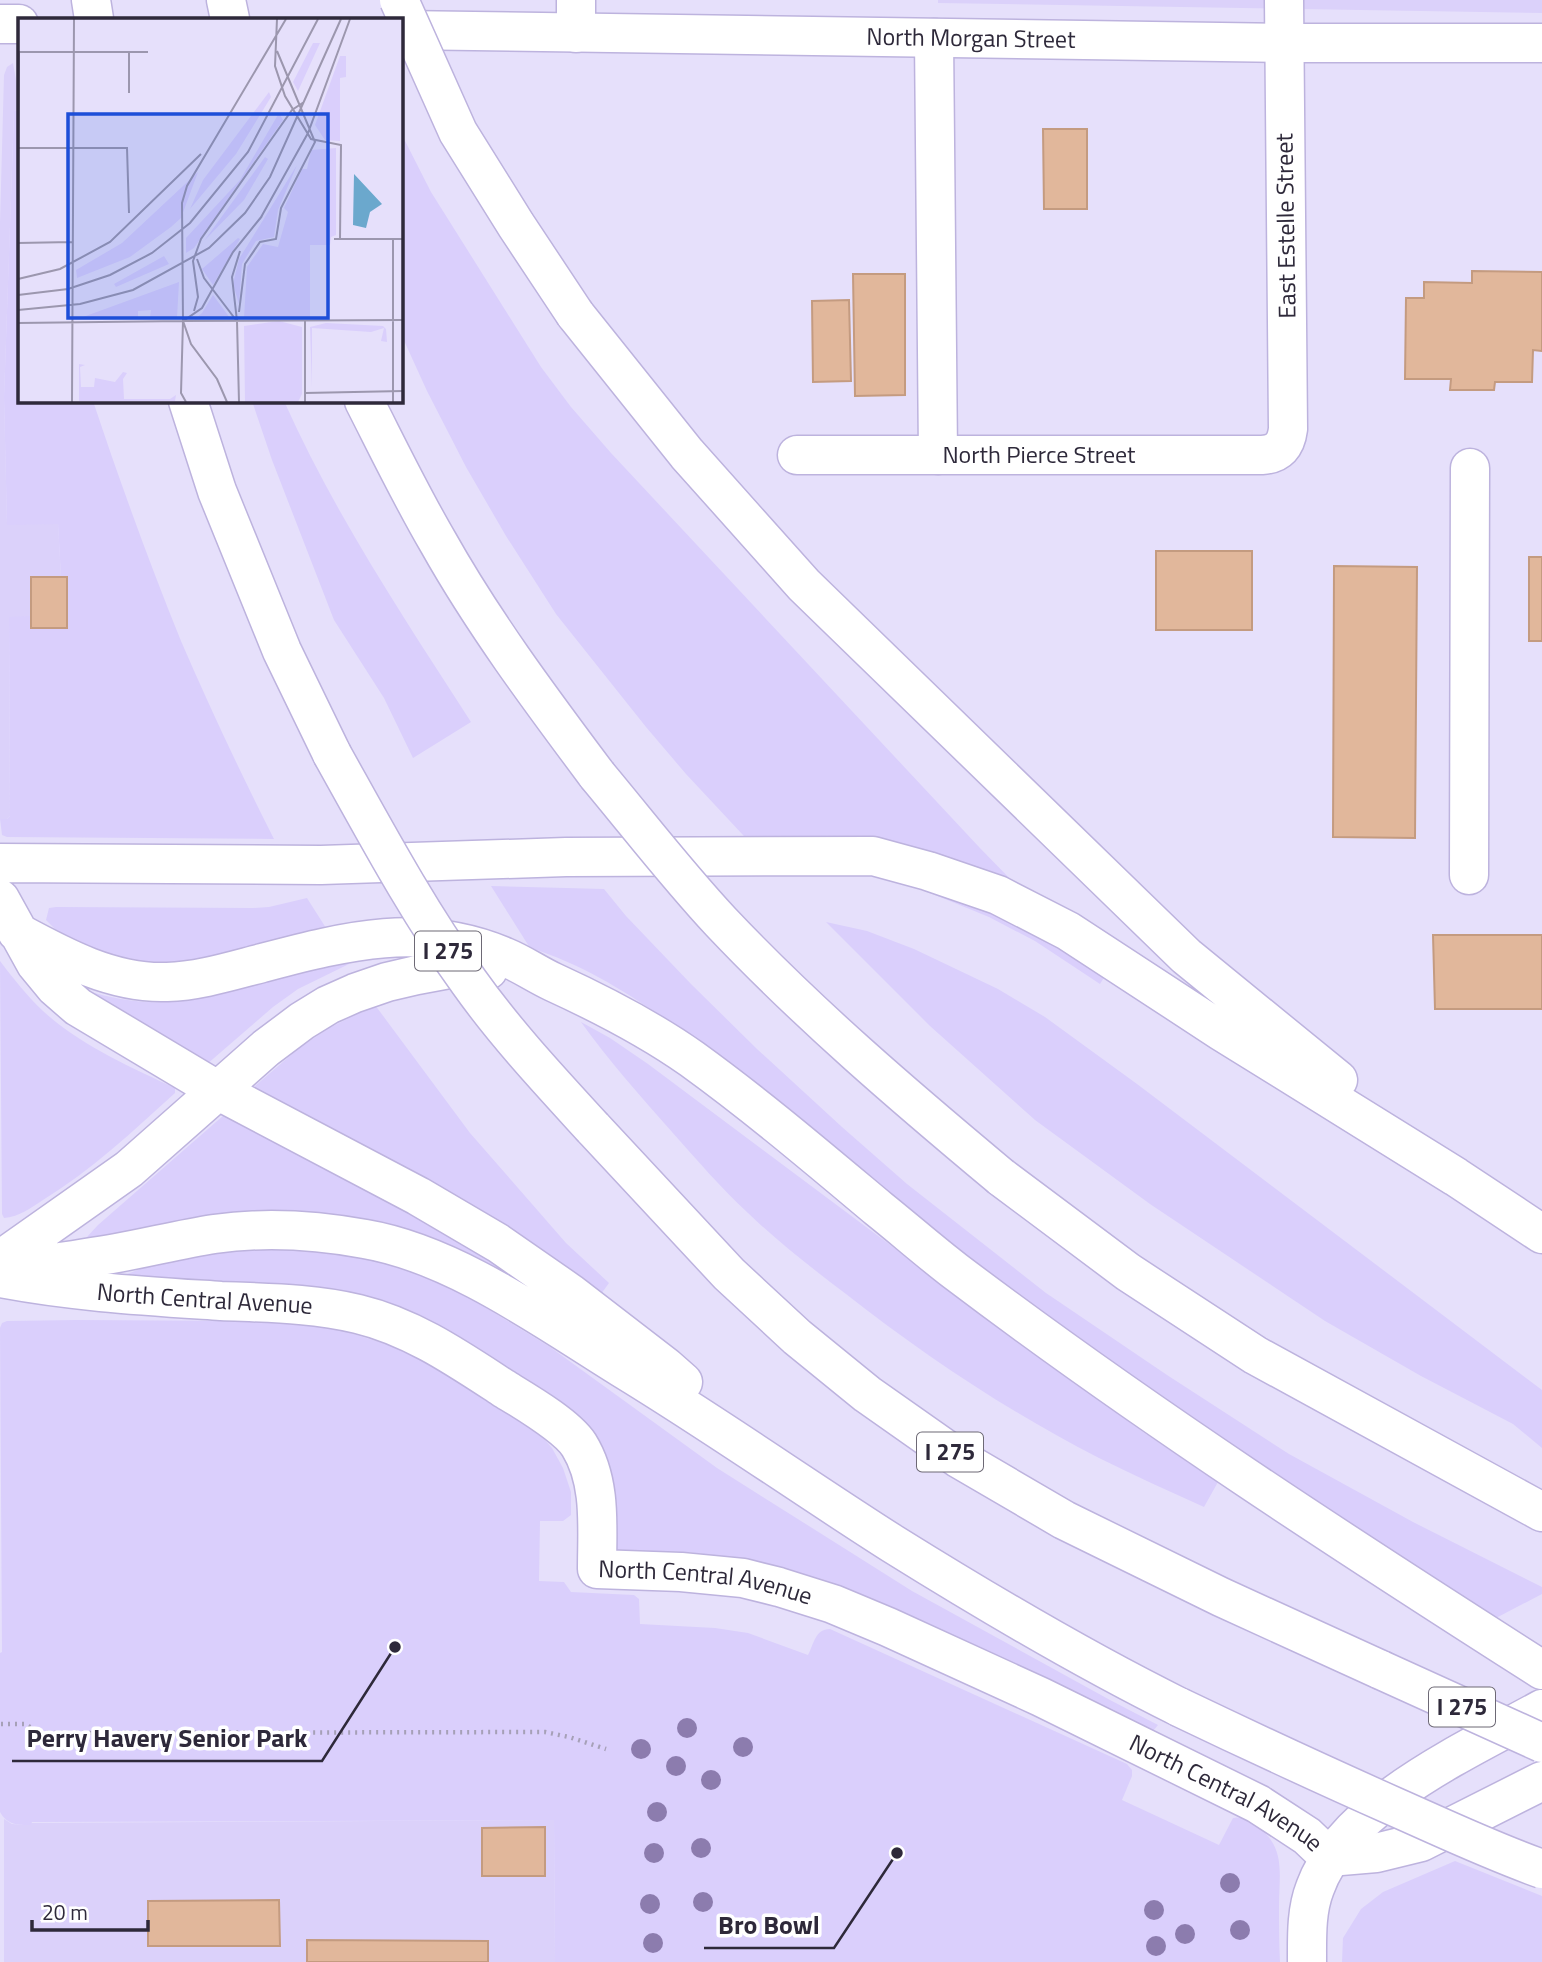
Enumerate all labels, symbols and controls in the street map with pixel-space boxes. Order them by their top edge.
inset map [18,18,402,402]
street label: North Morgan Street [866,18,1076,57]
street label: East Estelle Street [1265,132,1305,319]
street label: North Pierce Street [942,436,1136,472]
road number: I 275 [415,932,481,970]
street label: North Central Avenue [95,1273,314,1323]
road number: I 275 [917,1432,983,1471]
street label: North Central Avenue [598,1550,817,1613]
road number: I 275 [1429,1688,1495,1726]
callout: Perry Havery Senior Park [12,1714,322,1761]
text: Perry Havery Senior Park [26,1718,308,1757]
street label: North Central Avenue [1124,1724,1332,1859]
scale bar [32,1888,147,1932]
text: 20 m [42,1896,88,1928]
callout: Bro Bowl [704,1901,834,1948]
text: Bro Bowl [718,1905,820,1944]

